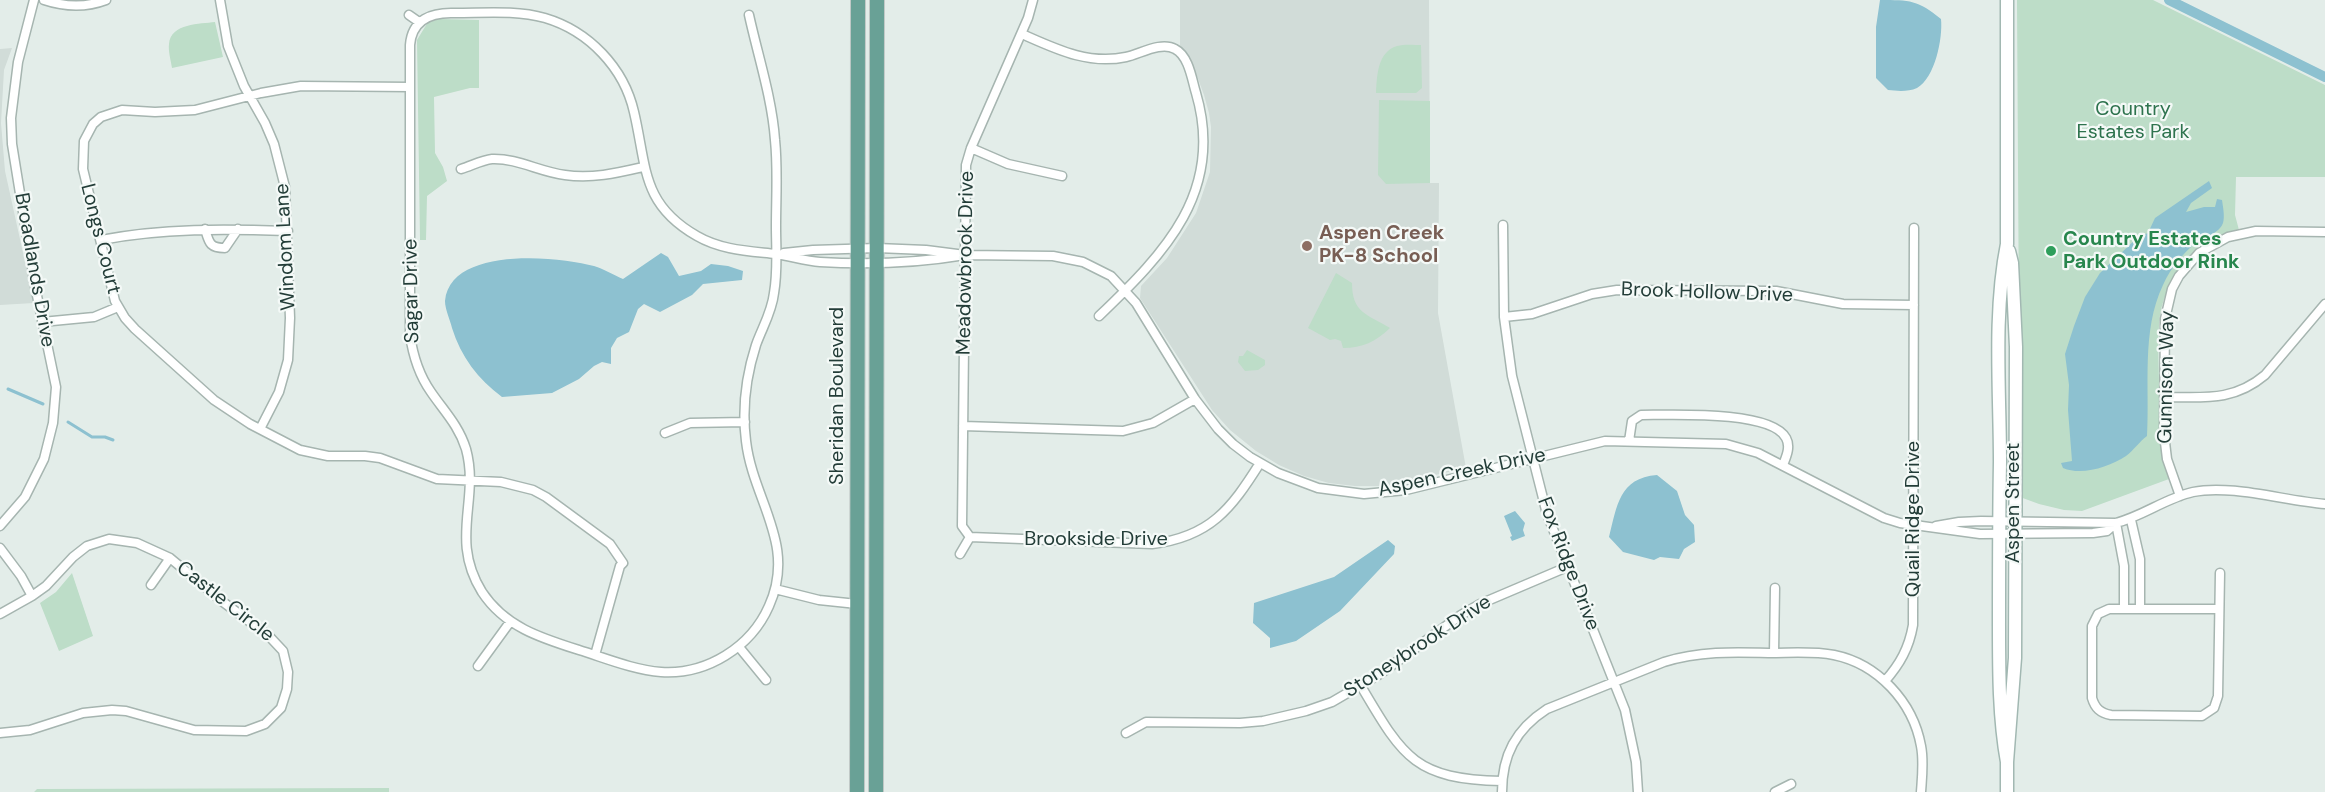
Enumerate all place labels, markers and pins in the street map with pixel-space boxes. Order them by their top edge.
place label: Aspen Creek PK-8 School [1319,222,1444,269]
place label: Country Estates Park Outdoor Rink [2063,228,2240,275]
marker: Aspen Creek PK-8 School [1300,239,1314,253]
marker: Country Estates Park Outdoor Rink [2044,244,2058,258]

